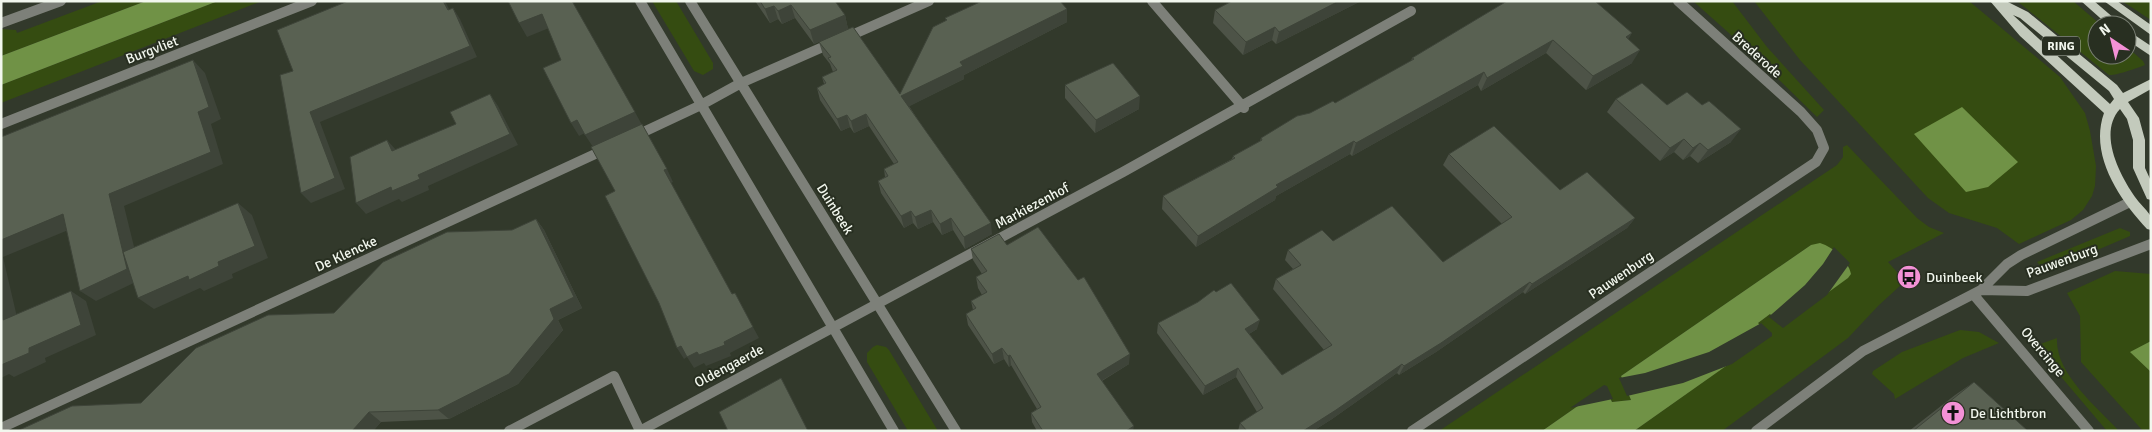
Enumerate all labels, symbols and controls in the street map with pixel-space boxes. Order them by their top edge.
north arrow [2087,15,2137,65]
text: N [2096,20,2114,40]
street label: Brederode [1729,28,1785,82]
street label: Burgvliet [123,32,181,68]
road number: RING [2042,36,2080,56]
street label: Markiezenhof [992,179,1073,233]
street label: Duinbeek [813,181,857,237]
street label: De Klencke [312,232,380,276]
street label: Pauwenburg [2024,240,2100,282]
street label: Pauwenburg [1585,247,1657,303]
bus stop icon: Duinbeek [1896,264,1922,290]
place label: Duinbeek [1926,269,1983,286]
street label: Overcinge [2017,324,2069,380]
street label: Oldengaerde [691,341,767,391]
church icon: De Lichtbron [1940,400,1966,426]
place label: De Lichtbron [1970,405,2046,422]

